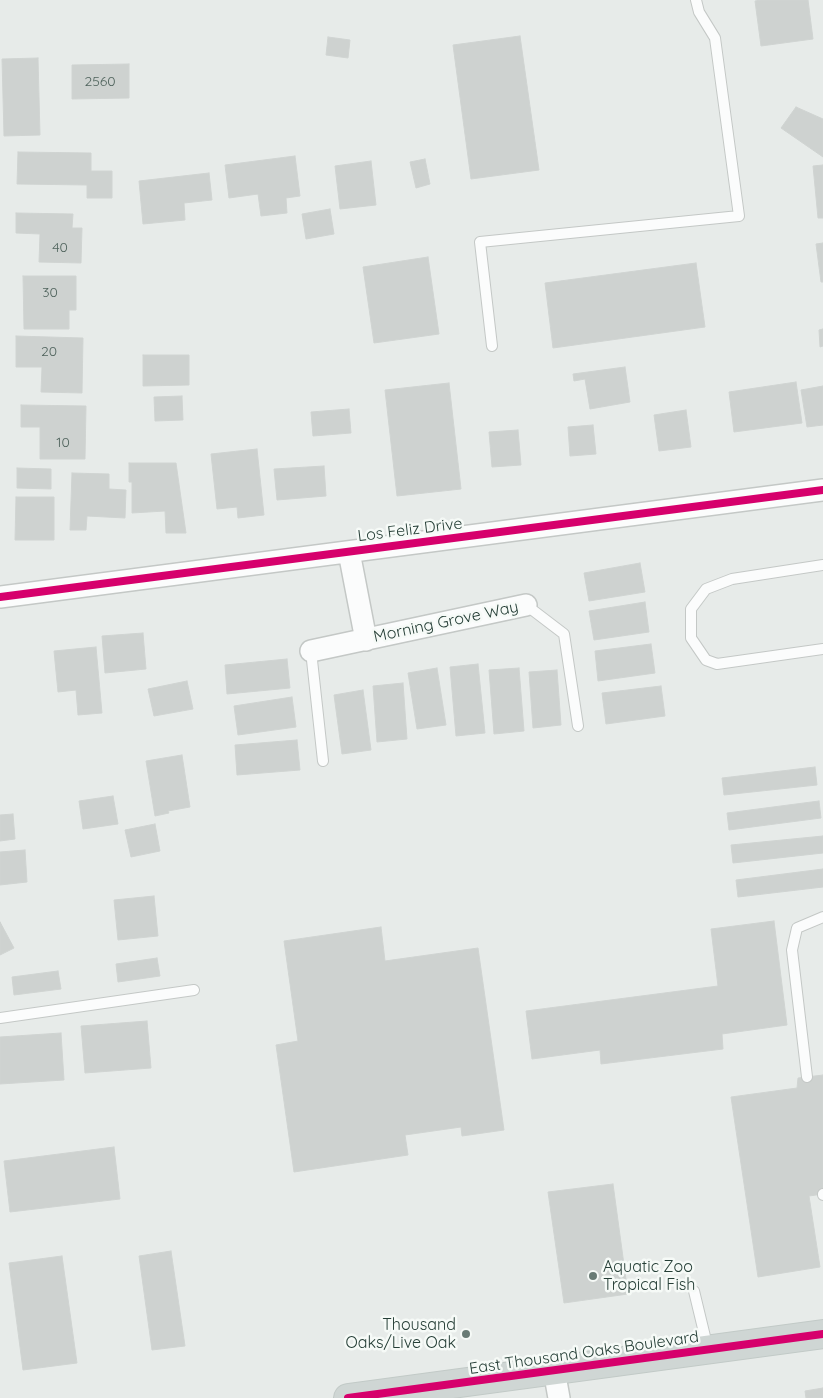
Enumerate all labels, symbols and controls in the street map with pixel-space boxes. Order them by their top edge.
house number: 2560 [84,74,116,90]
house number: 40 [52,240,68,256]
house number: 30 [42,285,58,301]
house number: 20 [41,344,57,360]
house number: 10 [56,435,70,451]
street label: Los Feliz Drive [356,514,464,546]
street label: Morning Grove Way [372,597,520,647]
place label: Aquatic Zoo Tropical Fish [603,1257,695,1295]
marker: Aquatic Zoo Tropical Fish [587,1270,599,1282]
place label: Thousand Oaks/Live Oak [345,1315,456,1353]
street label: East Thousand Oaks Boulevard [468,1327,700,1379]
marker: Thousand Oaks/Live Oak [460,1328,472,1340]

